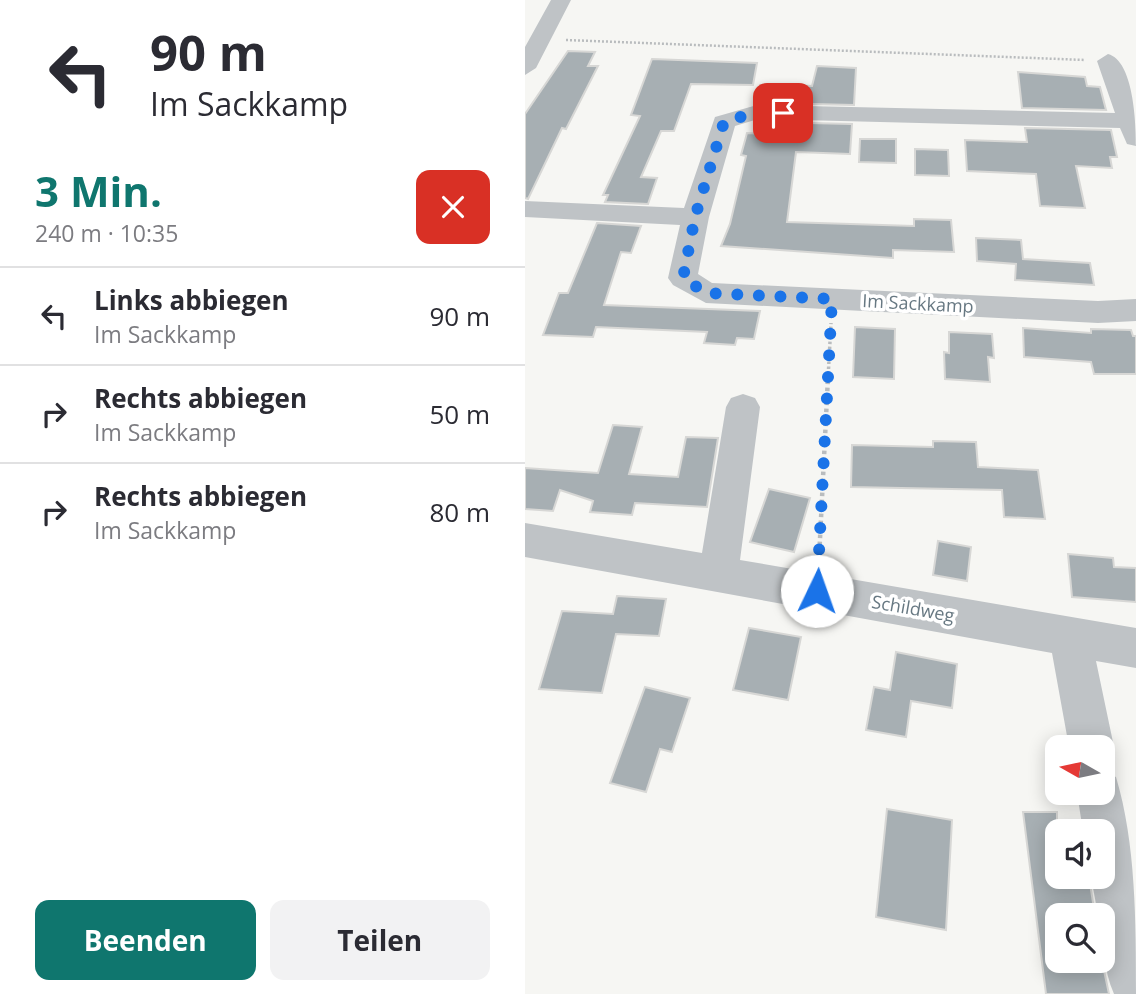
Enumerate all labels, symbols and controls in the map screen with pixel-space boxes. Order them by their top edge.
text: 90 m [150,19,267,85]
icon: left [35,28,126,119]
text: Im Sackkamp [150,82,348,125]
pin [753,83,813,143]
icon: arrive [764,94,802,132]
text: 3 Min. [35,162,162,219]
button: close [416,170,490,244]
text: 240 m · 10:35 [35,217,178,249]
text: Links abbiegen [94,282,289,318]
street label: Im Sackkamp [862,288,974,318]
icon: left [35,297,73,335]
text: 90 m [429,298,490,334]
text: Im Sackkamp [94,318,236,350]
text: Rechts abbiegen [94,380,307,416]
icon: right [35,395,73,433]
text: 50 m [429,396,490,432]
text: Im Sackkamp [94,416,236,448]
text: Rechts abbiegen [94,478,307,514]
icon: right [35,493,73,531]
text: 80 m [429,494,490,530]
text: Im Sackkamp [94,514,236,546]
position arrow [780,554,854,628]
street label: Schildweg [870,589,957,627]
north arrow [1045,735,1115,805]
map controls [1045,735,1115,973]
button: sound [1045,819,1115,889]
button: Beenden [35,900,256,980]
button: Teilen [270,900,490,980]
button: search [1045,903,1115,973]

